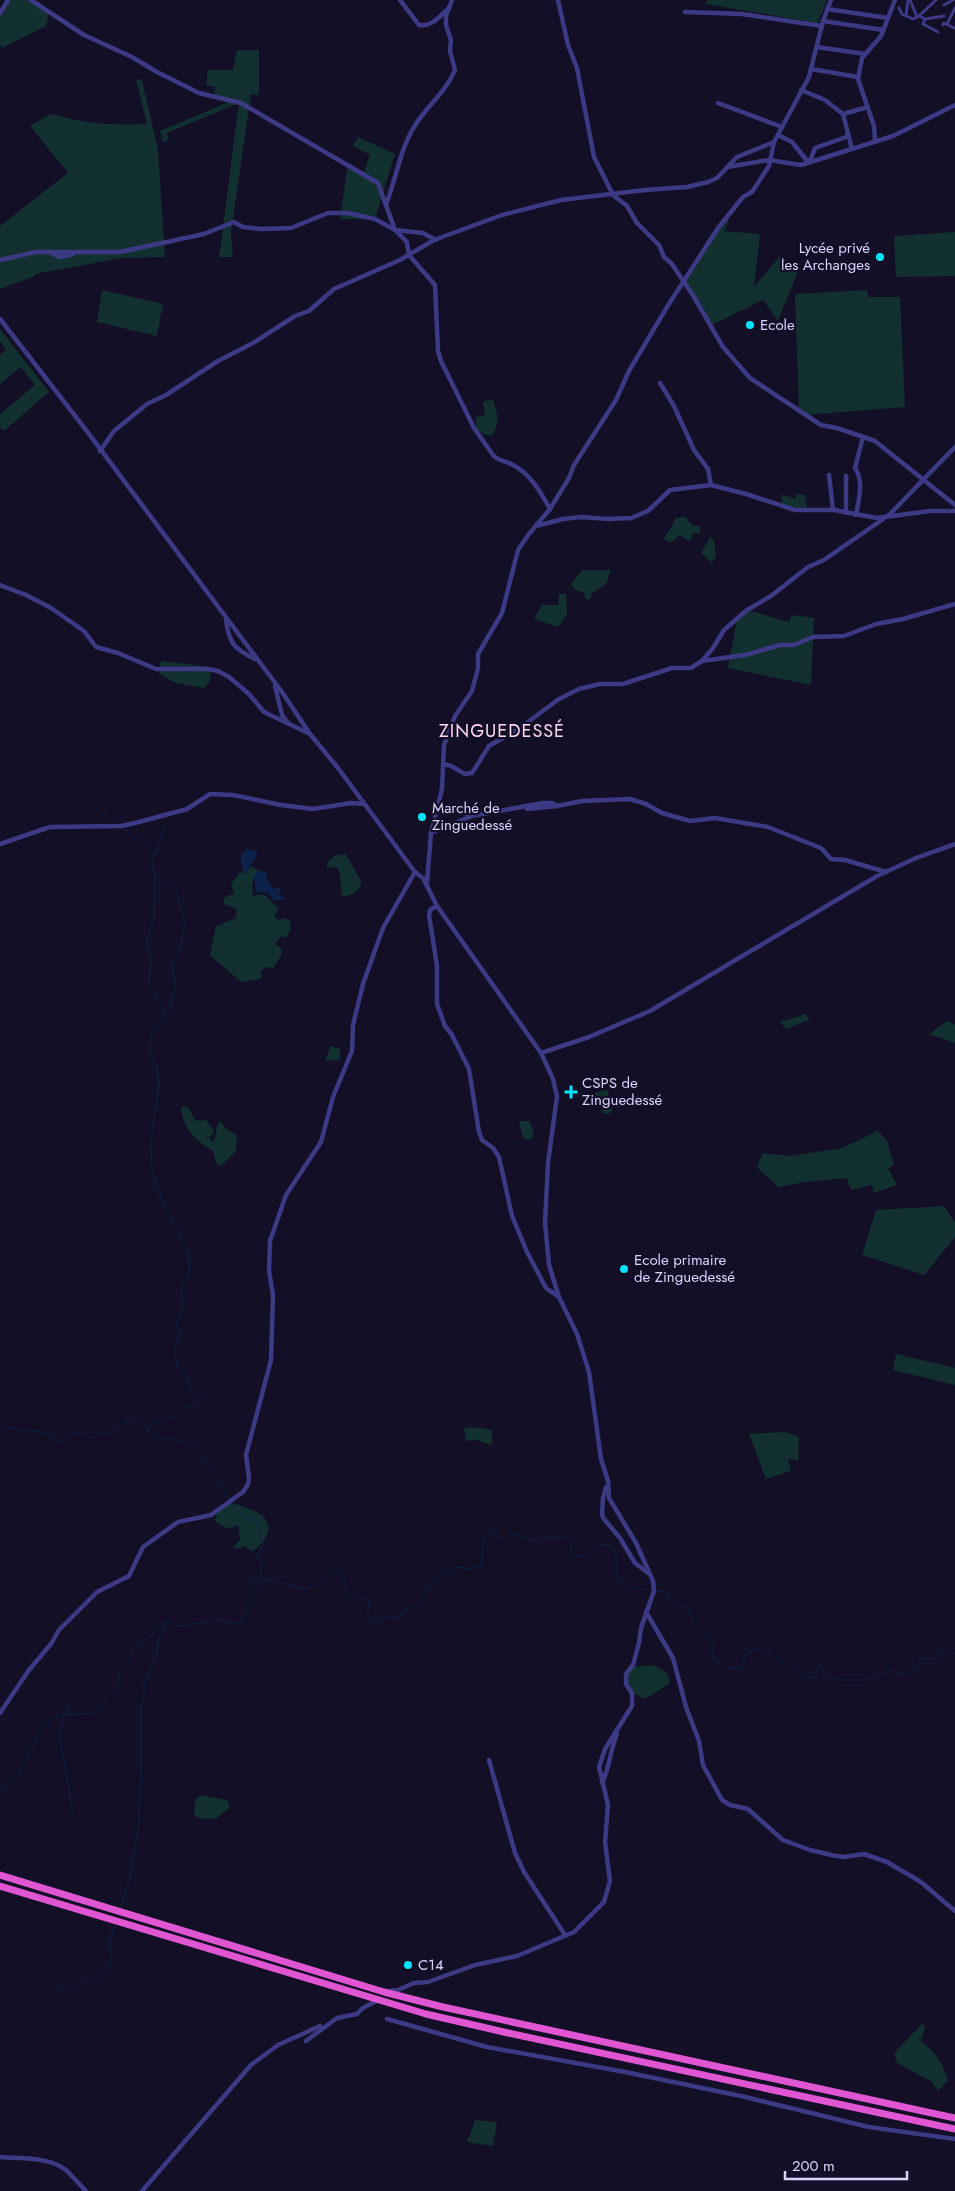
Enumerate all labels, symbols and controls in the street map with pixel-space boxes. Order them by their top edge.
place label: Lycée privé les Archanges [781,237,870,276]
marker: Lycée privé les Archanges [874,251,886,263]
place label: Ecole [760,314,795,336]
marker: Ecole [744,319,756,331]
district label: ZINGUEDESSÉ [439,718,565,744]
place label: Marché de Zinguedessé [432,797,512,836]
marker: Marché de Zinguedessé [416,811,428,823]
place label: CSPS de Zinguedessé [582,1072,662,1111]
marker: CSPS de Zinguedessé [564,1085,578,1099]
place label: Ecole primaire de Zinguedessé [634,1249,735,1288]
marker: Ecole primaire de Zinguedessé [618,1263,630,1275]
place label: C14 [418,1954,444,1976]
marker: C14 [402,1959,414,1971]
scale bar [785,2148,908,2180]
text: 200 m [792,2155,835,2177]

